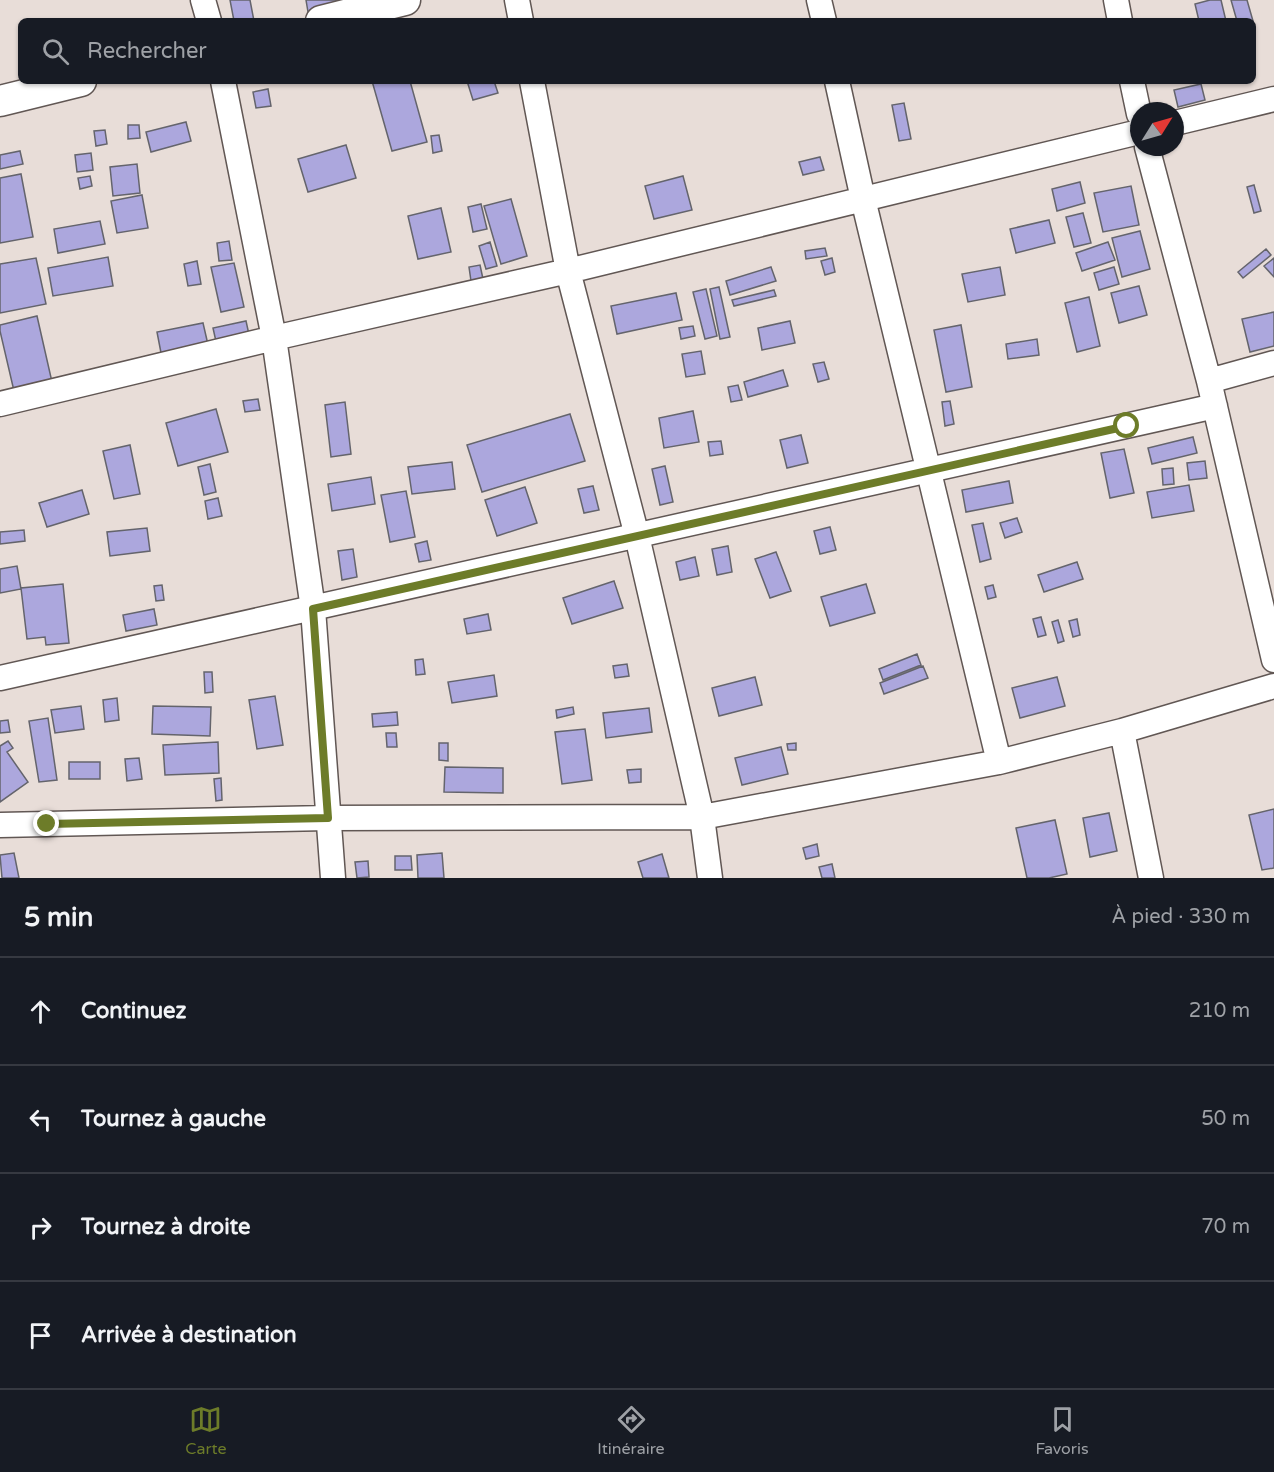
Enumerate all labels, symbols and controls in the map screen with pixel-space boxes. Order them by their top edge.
search box [18,18,1256,84]
icon: search [39,35,72,68]
text: Rechercher [87,38,207,64]
north arrow [1130,102,1184,156]
route start [1113,412,1139,438]
route end [33,810,59,836]
text: 5 min [24,902,93,933]
text: À pied · 330 m [1112,905,1250,929]
icon: ahead [24,995,57,1028]
text: Continuez [81,998,186,1024]
text: 210 m [1189,999,1250,1023]
icon: left [24,1103,57,1136]
text: Tournez à gauche [81,1106,266,1132]
text: 50 m [1201,1107,1250,1131]
icon: right [24,1211,57,1244]
text: Tournez à droite [81,1214,250,1240]
text: 70 m [1201,1215,1250,1239]
icon: arrive [24,1319,57,1352]
text: Arrivée à destination [81,1322,297,1348]
tab: Carte [185,1403,227,1459]
tab: Itinéraire [597,1403,665,1459]
tab: Favoris [1035,1403,1089,1459]

